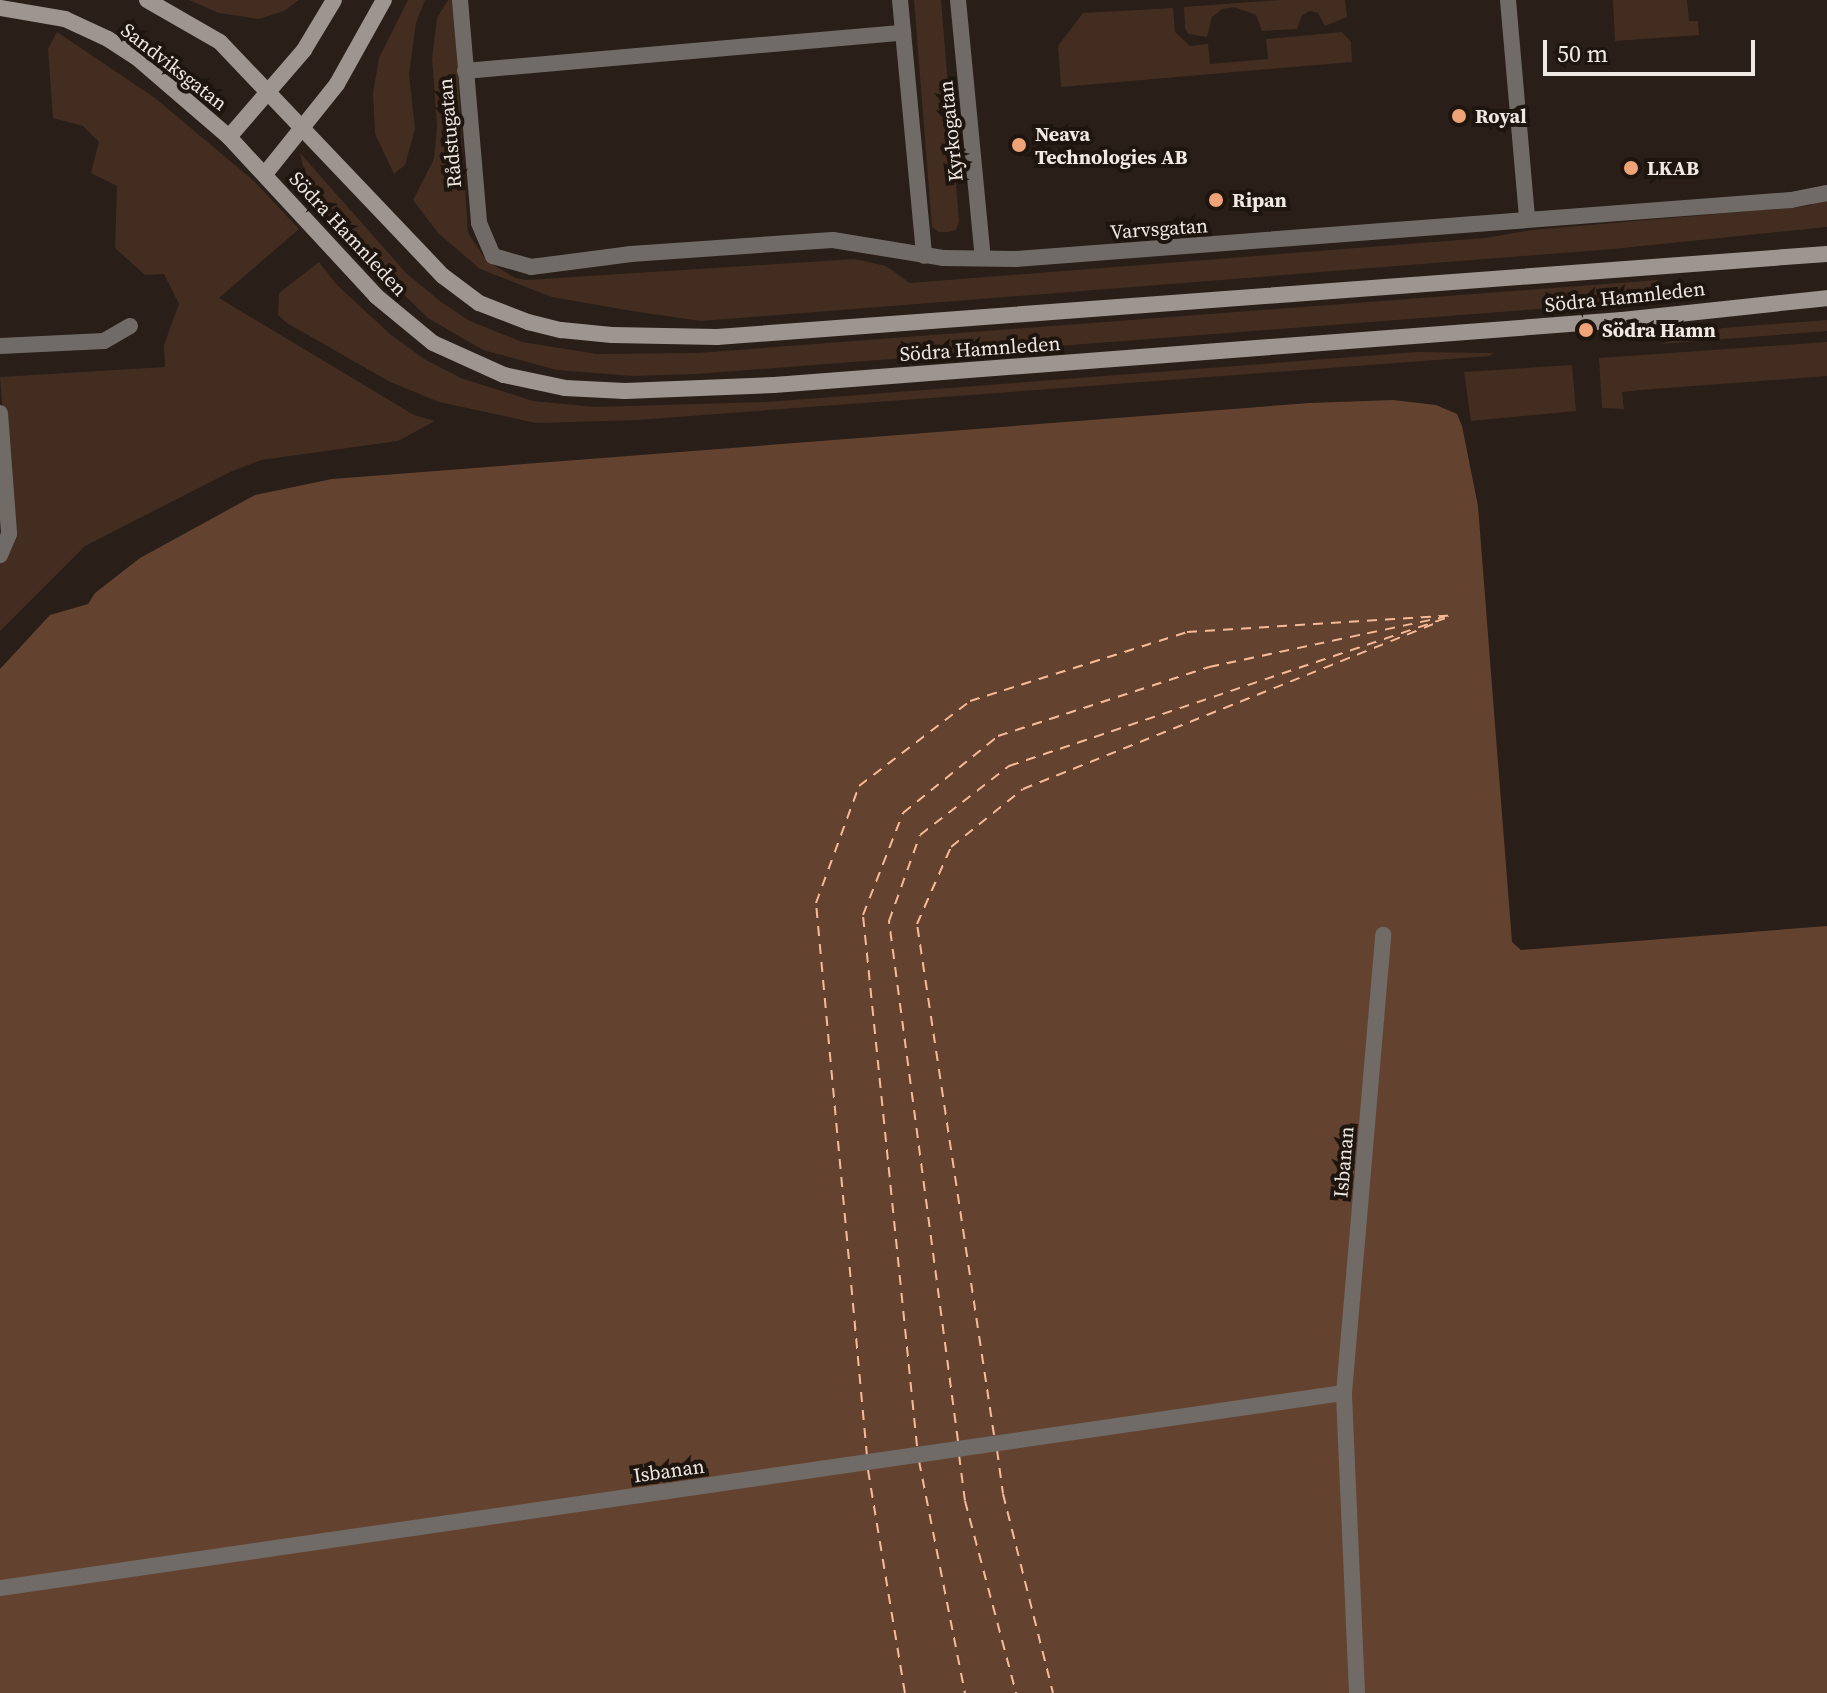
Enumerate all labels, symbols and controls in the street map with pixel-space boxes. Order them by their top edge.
street label: Sandviksgatan [116,18,232,116]
scale bar [1547,24,1759,74]
text: 50 m [1557,37,1608,70]
street label: Rådstugatan [433,77,467,189]
street label: Kyrkogatan [934,79,968,183]
place label: Royal [1475,104,1527,128]
marker: Royal [1450,107,1468,125]
place label: Neava Technologies AB [1035,122,1187,169]
marker: Neava Technologies AB [1010,136,1028,154]
place label: LKAB [1647,156,1699,180]
marker: LKAB [1622,159,1640,177]
street label: Södra Hamnleden [284,167,412,301]
place label: Ripan [1232,188,1287,212]
marker: Ripan [1207,191,1225,209]
street label: Varvsgatan [1109,214,1209,244]
street label: Södra Hamnleden [1544,277,1706,317]
place label: Södra Hamn [1602,318,1716,342]
marker: Södra Hamn [1577,321,1595,339]
street label: Södra Hamnleden [899,331,1061,367]
street label: Isbanan [1329,1125,1359,1199]
street label: Isbanan [632,1454,706,1488]

